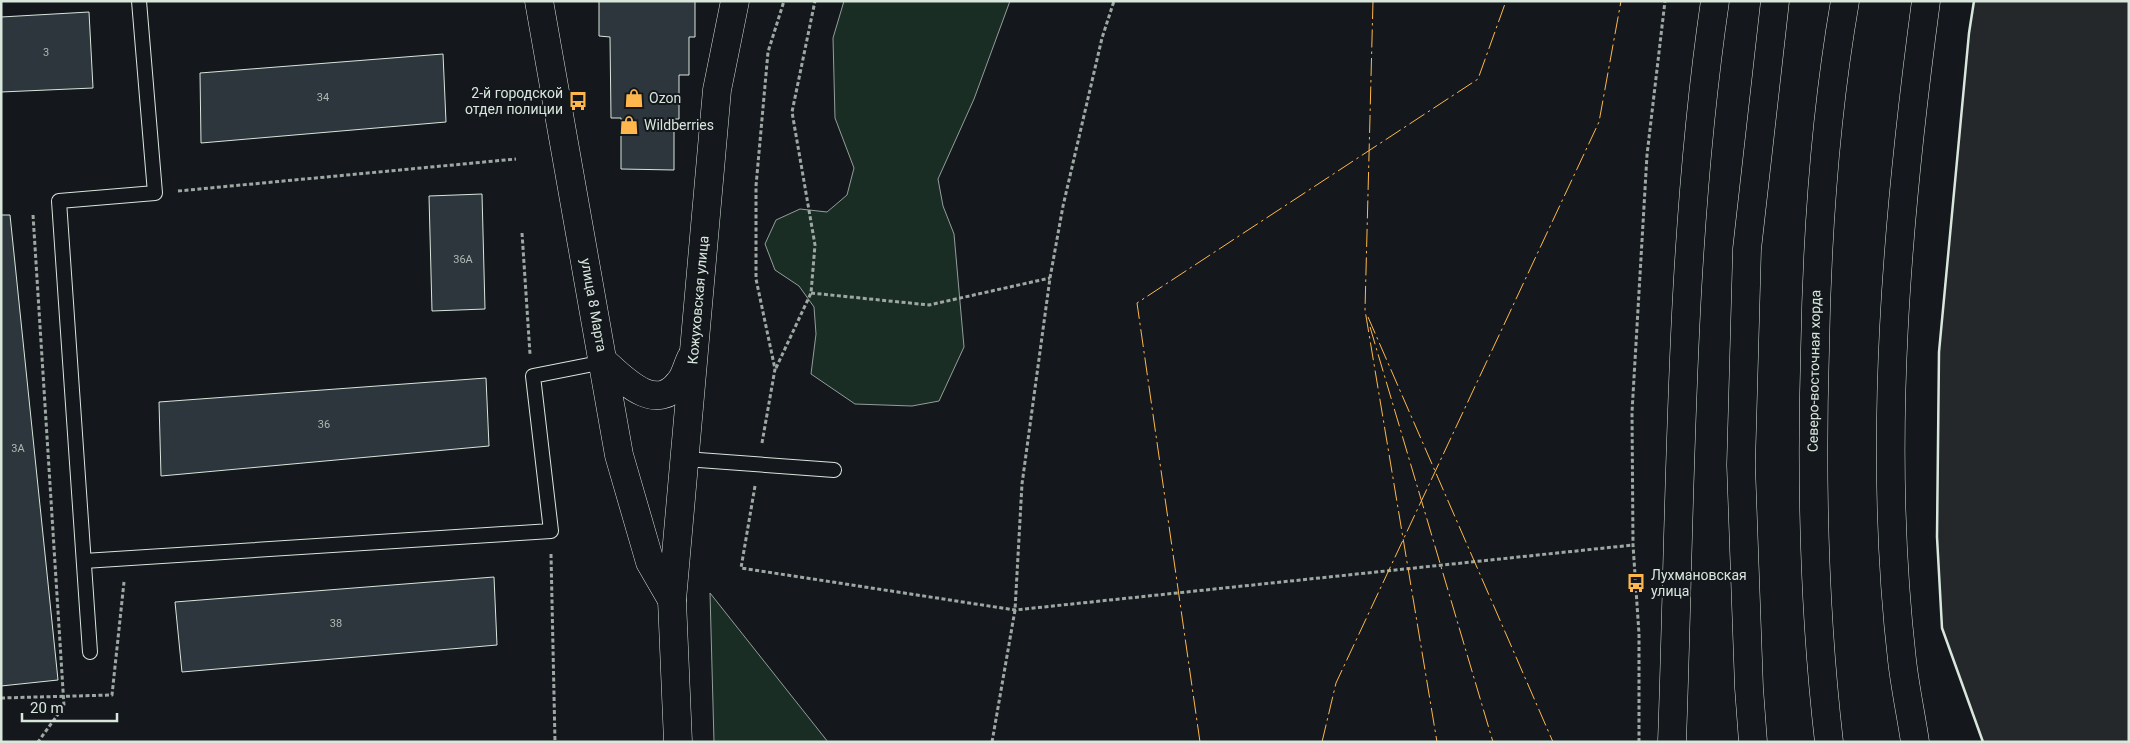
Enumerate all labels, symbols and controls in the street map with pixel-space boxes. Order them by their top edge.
house number: 3 [43,46,49,59]
place label: 2-й городской отдел полиции [465,85,563,117]
shop icon: Ozon [623,87,645,109]
bus stop icon: 2-й городской отдел полиции [567,90,589,112]
place label: Ozon [649,90,681,106]
house number: 34 [317,91,329,104]
shop icon: Wildberries [618,114,640,136]
place label: Wildberries [644,117,714,133]
street label: Кожуховская улица [684,235,712,365]
house number: 36А [453,253,474,266]
street label: улица 8 Марта [578,257,610,353]
street label: Северо-восточная хорда [1805,290,1823,452]
house number: 36 [318,418,330,431]
house number: 3А [11,442,26,455]
place label: Лухмановская улица [1651,567,1747,599]
bus stop icon: Лухмановская улица [1625,572,1647,594]
house number: 38 [330,617,342,630]
scale bar [22,690,118,722]
text: 20 m [30,699,64,717]

